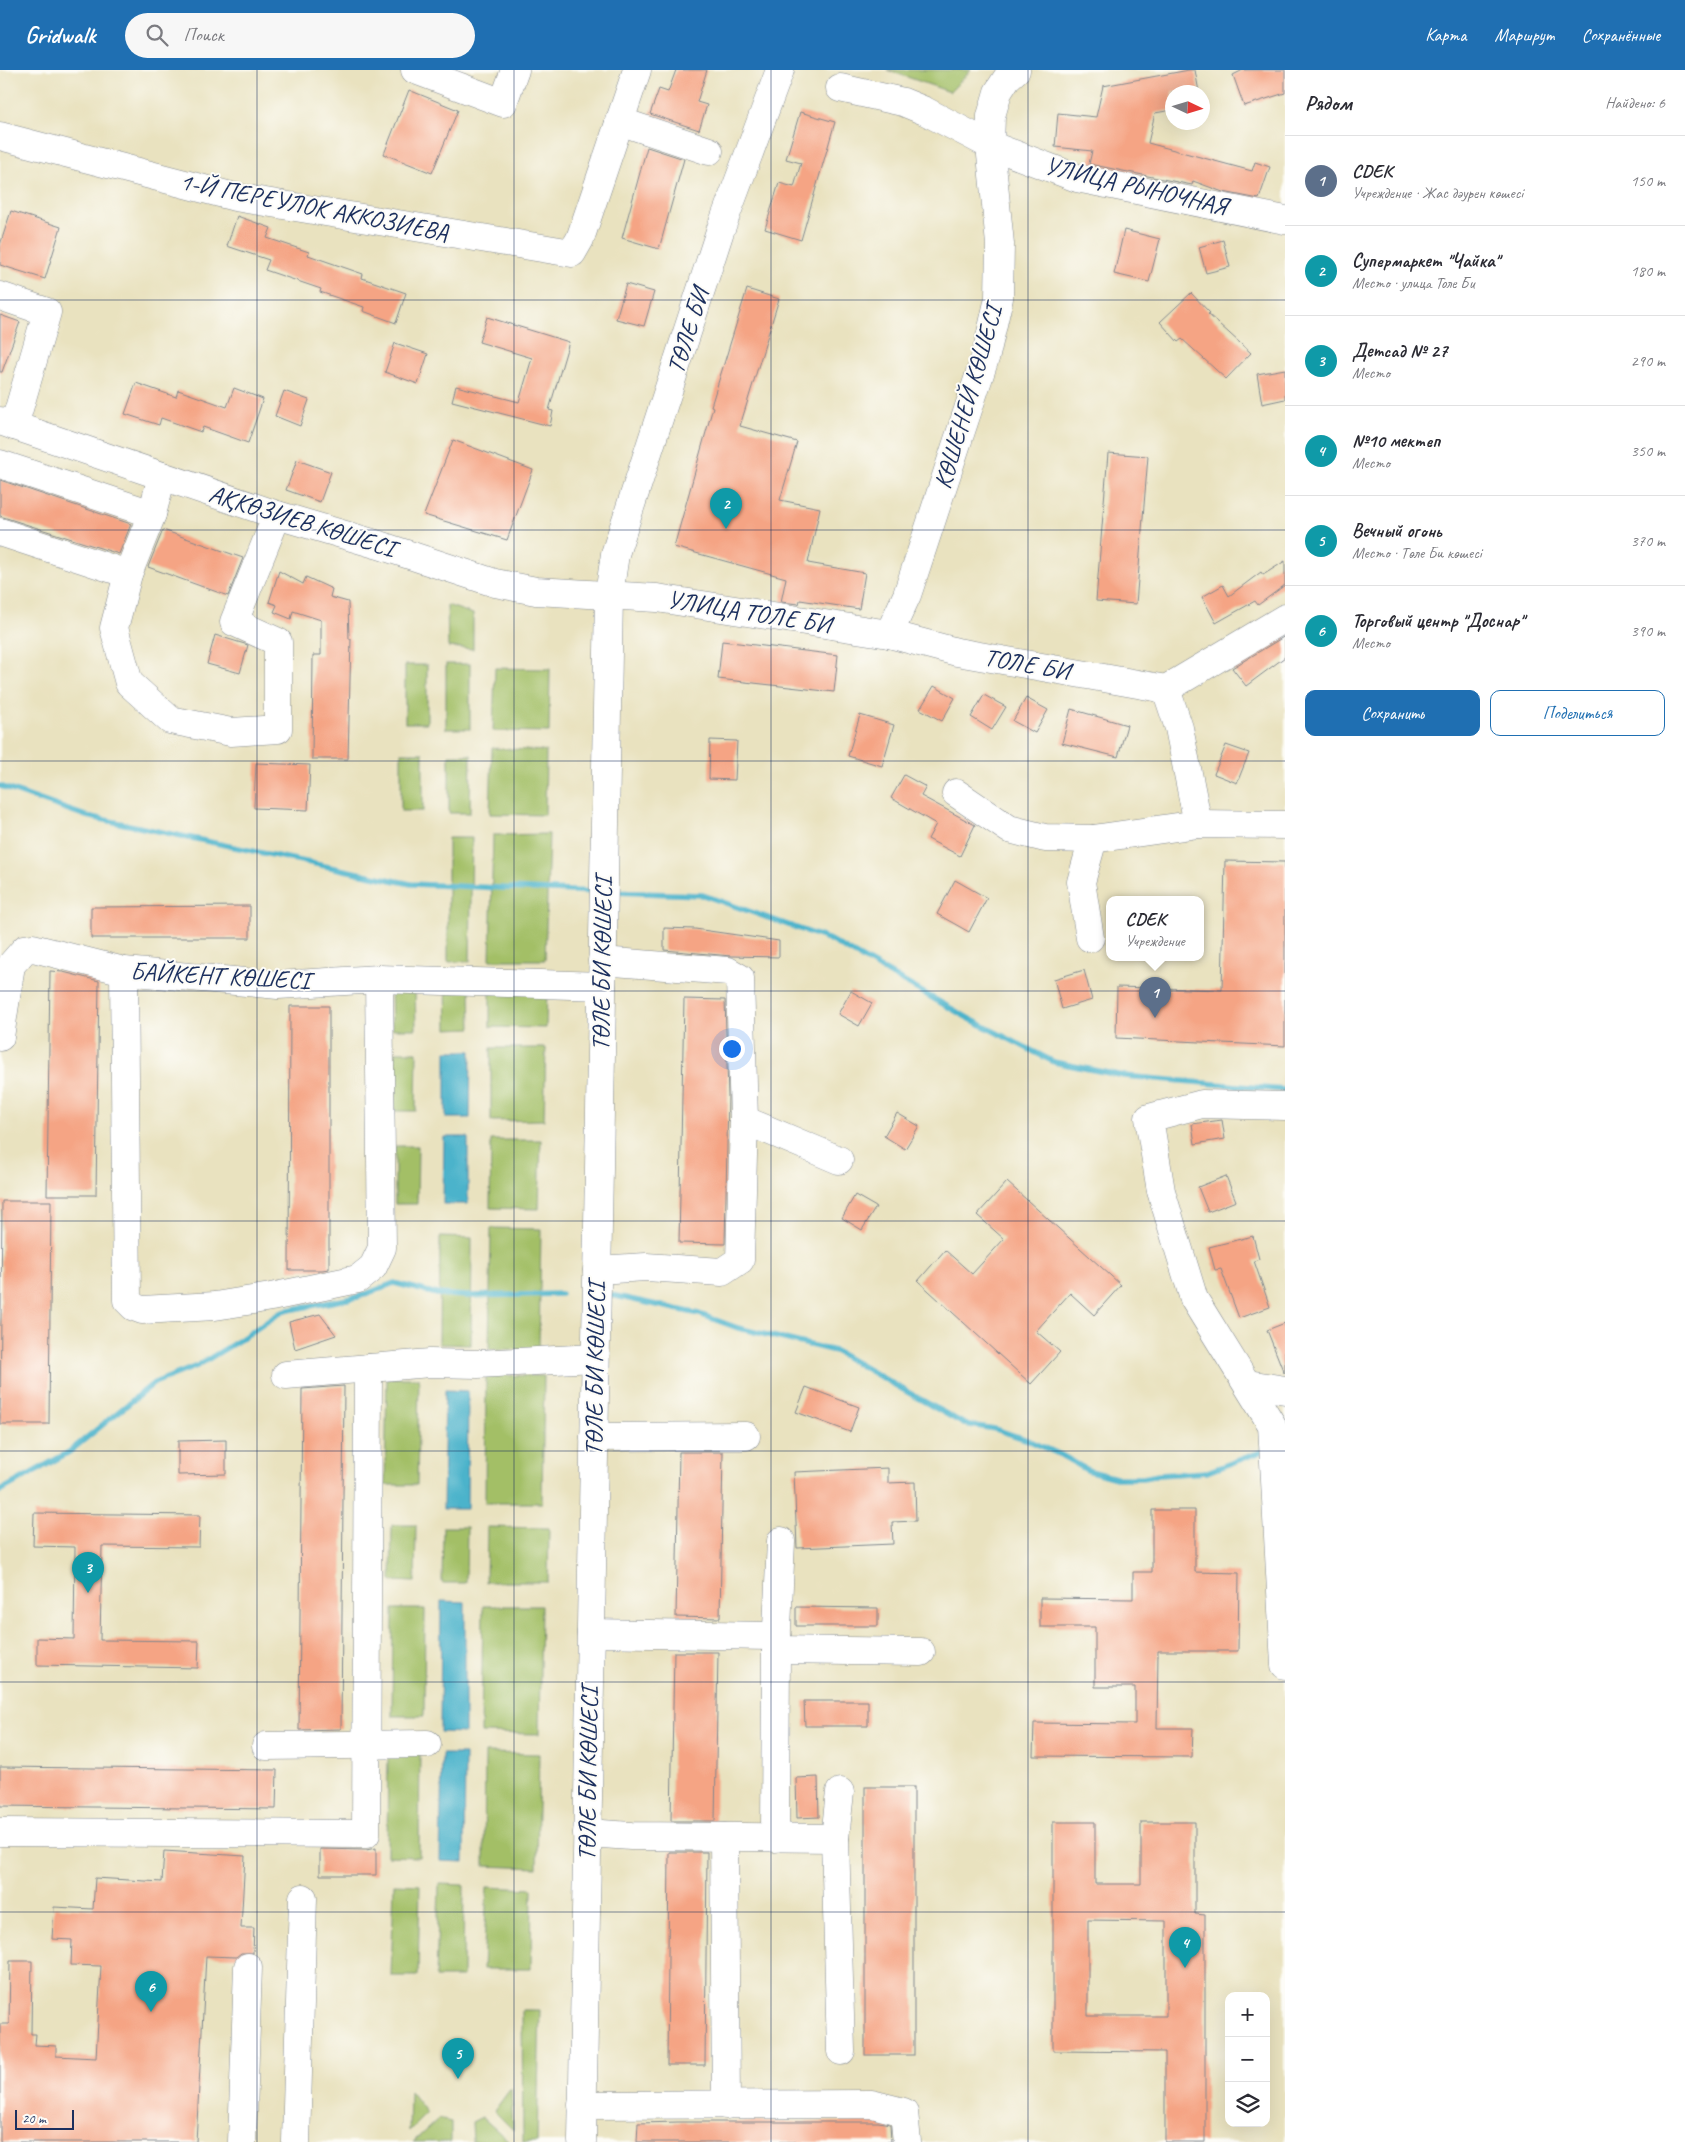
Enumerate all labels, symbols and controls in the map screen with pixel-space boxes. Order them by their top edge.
search box [125,13,475,58]
text: Gridwalk [25,20,95,50]
icon: search [143,21,171,49]
text: Поиск [183,23,224,47]
text: Карта [1425,24,1466,46]
text: Маршрут [1494,24,1554,46]
text: Сохранённые [1582,24,1660,46]
north arrow [1165,85,1210,130]
text: Рядом [1305,90,1352,116]
text: Найдено: 6 [1605,93,1665,113]
street label: УЛИЦА РЫНОЧНАЯ [1042,149,1234,223]
text: CDEK [1352,159,1392,183]
street label: 1-Й ПЕРЕУЛОК АККОЗИЕВА [177,165,451,249]
text: 1 [1317,171,1325,191]
text: 150 m [1631,171,1665,191]
text: Учреждение · Жас дәурен көшесі [1352,183,1523,203]
text: Супермаркет "Чайка" [1352,249,1499,273]
text: 2 [1317,261,1325,281]
text: 180 m [1631,261,1665,281]
text: Место · улица Толе Би [1352,273,1474,293]
street label: ТӨЛЕ БИ [659,280,718,377]
street label: КӨШЕНЕЙ КӨШЕСІ [927,296,1011,492]
text: Детсад № 27 [1352,339,1447,363]
text: 3 [1317,351,1325,371]
text: 290 m [1631,351,1665,371]
text: Место [1352,363,1390,383]
text: №10 мектеп [1352,429,1440,453]
text: 4 [1317,441,1325,461]
text: 350 m [1631,441,1665,461]
text: Место [1352,453,1390,473]
street label: АҚКӨЗИЕВ КӨШЕСІ [205,478,405,566]
pin: 2 [710,488,742,529]
text: Вечный огонь [1352,519,1442,543]
text: 5 [1318,531,1324,551]
text: 370 m [1631,531,1665,551]
text: Место · Төле Би көшесі [1352,543,1482,563]
street label: УЛИЦА ТОЛЕ БИ [665,583,837,641]
text: Торговый центр "Доснар" [1352,609,1524,633]
text: 6 [1317,621,1325,641]
text: 390 m [1631,621,1665,641]
text: Место [1352,633,1390,653]
street label: ТОЛЕ БИ [982,641,1076,688]
button: Сохранить [1305,690,1480,736]
button: Поделиться [1490,690,1665,736]
street label: ТӨЛЕ БИ КӨШЕСІ [584,871,620,1051]
popup [1106,896,1204,961]
text: CDEK [1125,907,1165,931]
text: Учреждение [1125,931,1185,951]
street label: БАЙКЕНТ КӨШЕСІ [129,955,317,997]
pin: 1 [1139,977,1171,1018]
your location [719,1036,745,1062]
street label: ТӨЛЕ БИ КӨШЕСІ [577,1276,613,1456]
pin: 3 [72,1552,104,1593]
street label: ТӨЛЕ БИ КӨШЕСІ [570,1681,606,1861]
pin: 4 [1169,1927,1201,1968]
pin: 6 [135,1971,167,2012]
map controls [1225,1992,1270,2127]
button: + [1225,1992,1270,2037]
button: − [1225,2037,1270,2082]
pin: 5 [442,2038,474,2079]
button: layers [1225,2082,1270,2127]
scale bar [15,2107,74,2130]
text: 20 m [22,2110,46,2127]

